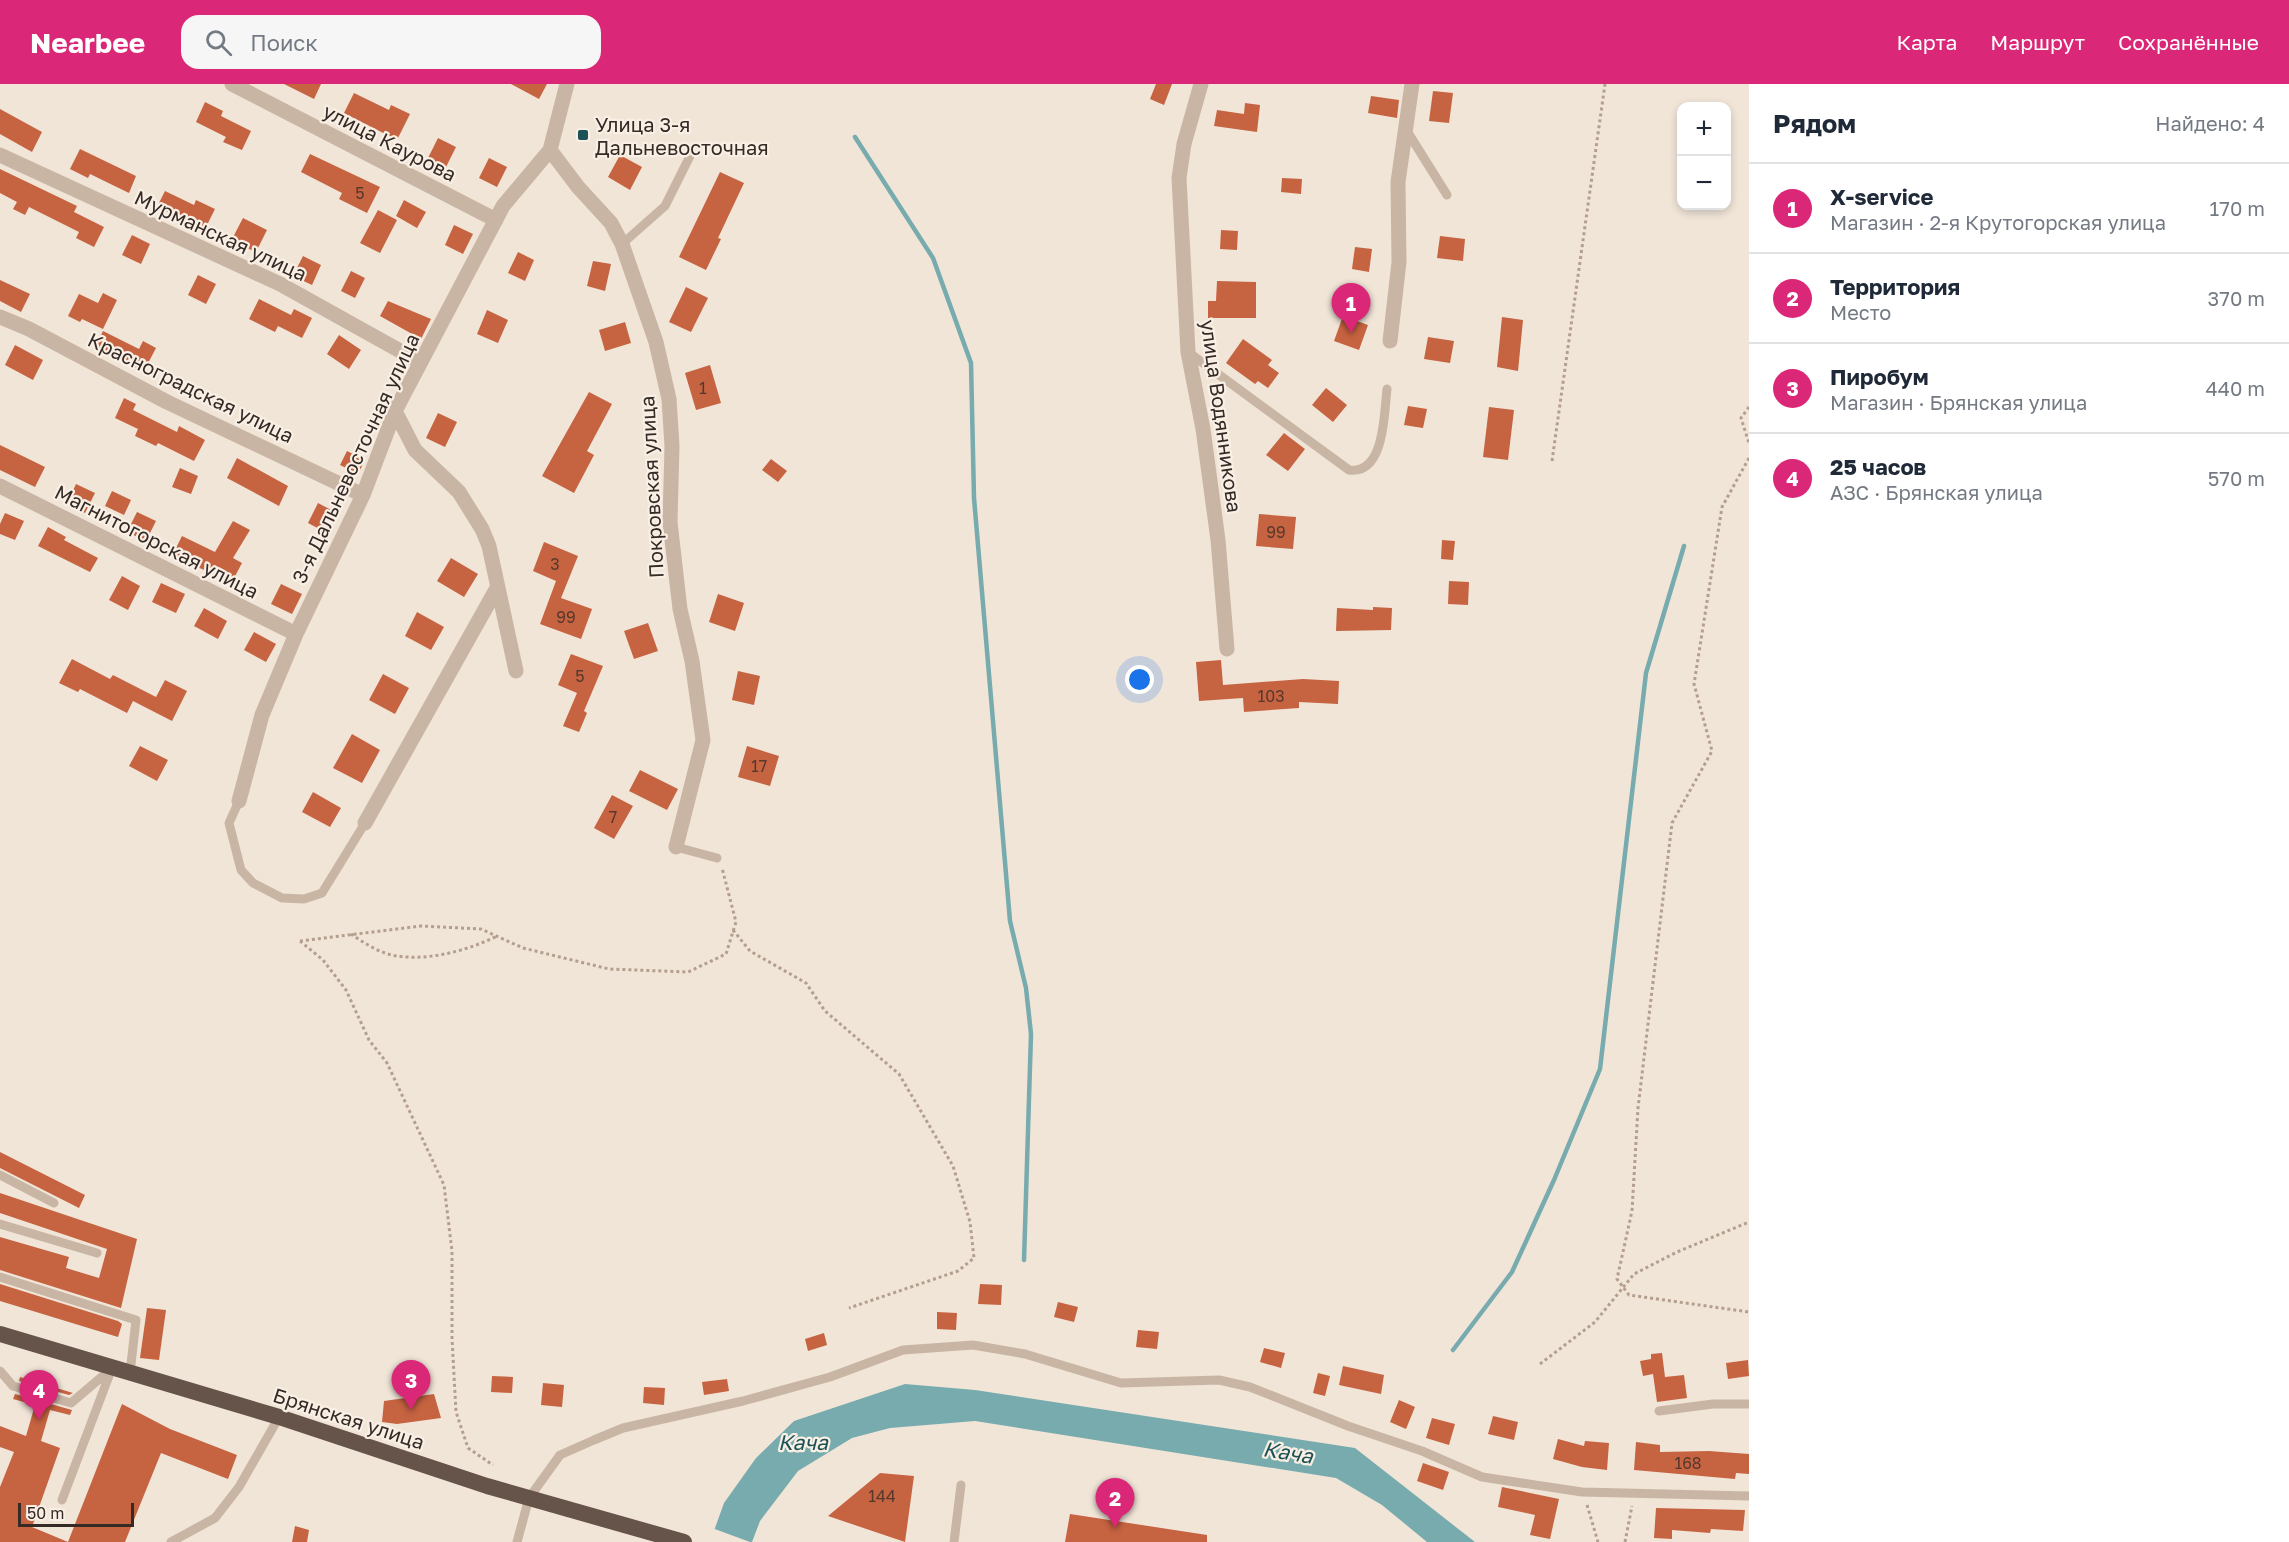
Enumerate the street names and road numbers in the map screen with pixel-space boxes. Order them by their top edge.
street label: улица Каурова [319,98,461,186]
street label: Мурманская улица [131,185,311,285]
street label: улица Водянникова [1197,318,1247,514]
street label: Красноградская улица [84,327,298,447]
street label: 3-я Дальневосточная улица [286,329,424,587]
street label: Покровская улица [634,395,668,579]
street label: Магнитогорская улица [51,479,263,603]
street label: Брянская улица [270,1382,428,1454]

